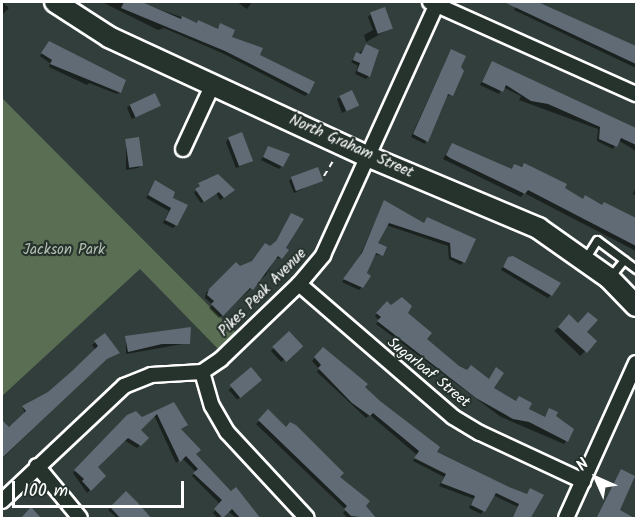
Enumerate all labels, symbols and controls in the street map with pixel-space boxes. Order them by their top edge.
street label: North Graham Street [286,112,416,182]
park label: Jackson Park [23,242,105,260]
street label: Pikes Peak Avenue [215,245,311,341]
street label: Sugarloaf Street [383,334,473,412]
north arrow [566,448,626,508]
text: N [570,453,595,477]
scale bar [15,469,188,507]
text: 100 m [23,477,68,506]

